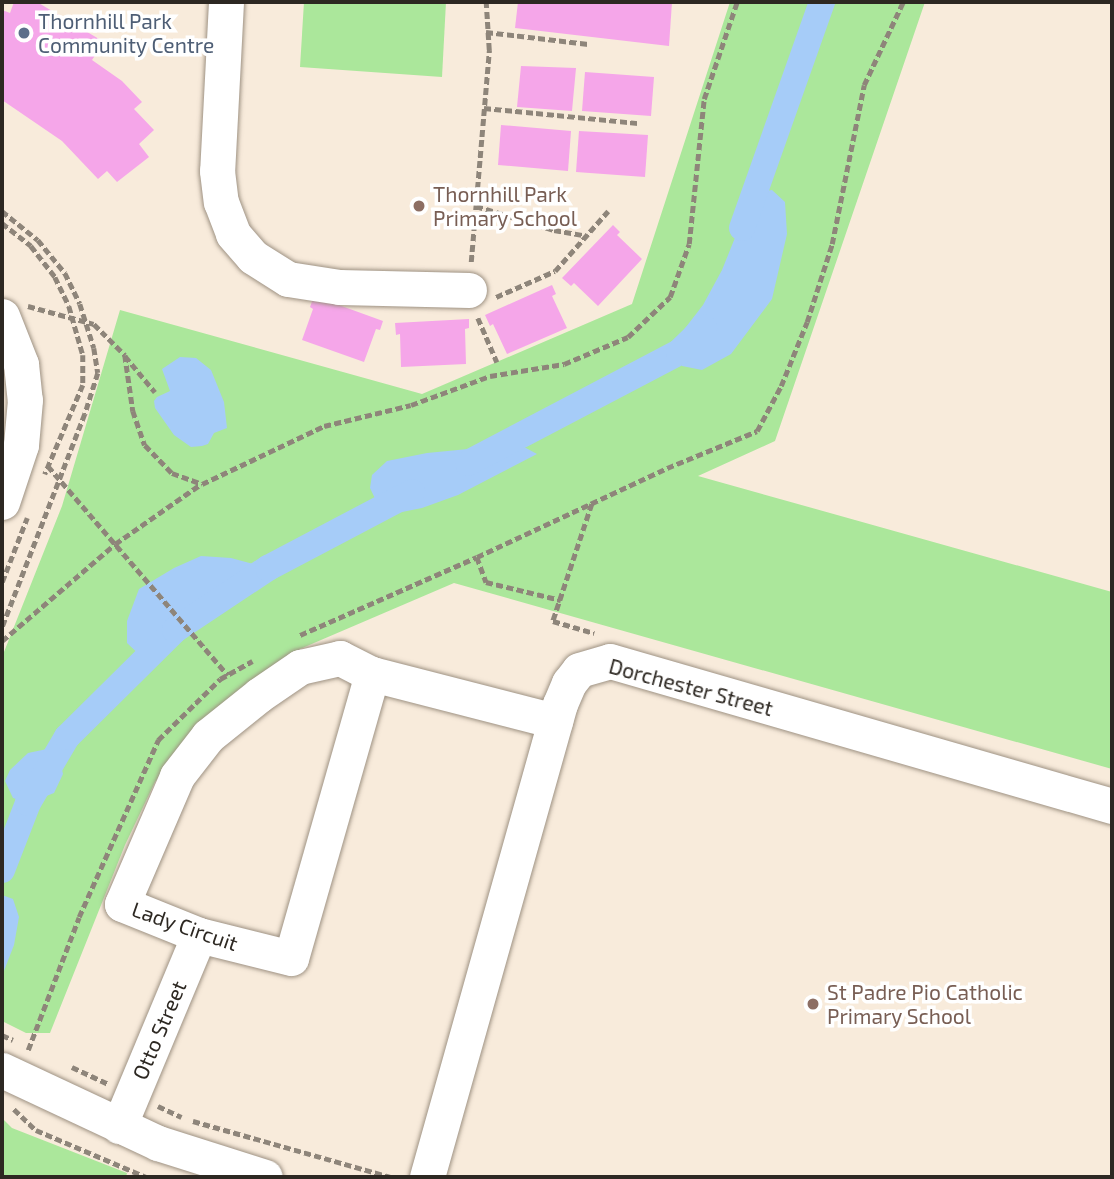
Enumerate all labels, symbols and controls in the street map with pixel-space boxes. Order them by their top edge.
place label: Thornhill Park Community Centre [38,8,215,58]
marker: Thornhill Park Community Centre [16,25,32,41]
place label: Thornhill Park Primary School [433,181,578,231]
marker: Thornhill Park Primary School [411,198,427,214]
street label: Dorchester Street [606,653,776,721]
street label: Lady Circuit [128,896,242,956]
street label: Otto Street [127,977,191,1083]
place label: St Padre Pio Catholic Primary School [827,979,1023,1029]
marker: St Padre Pio Catholic Primary School [805,996,821,1012]

